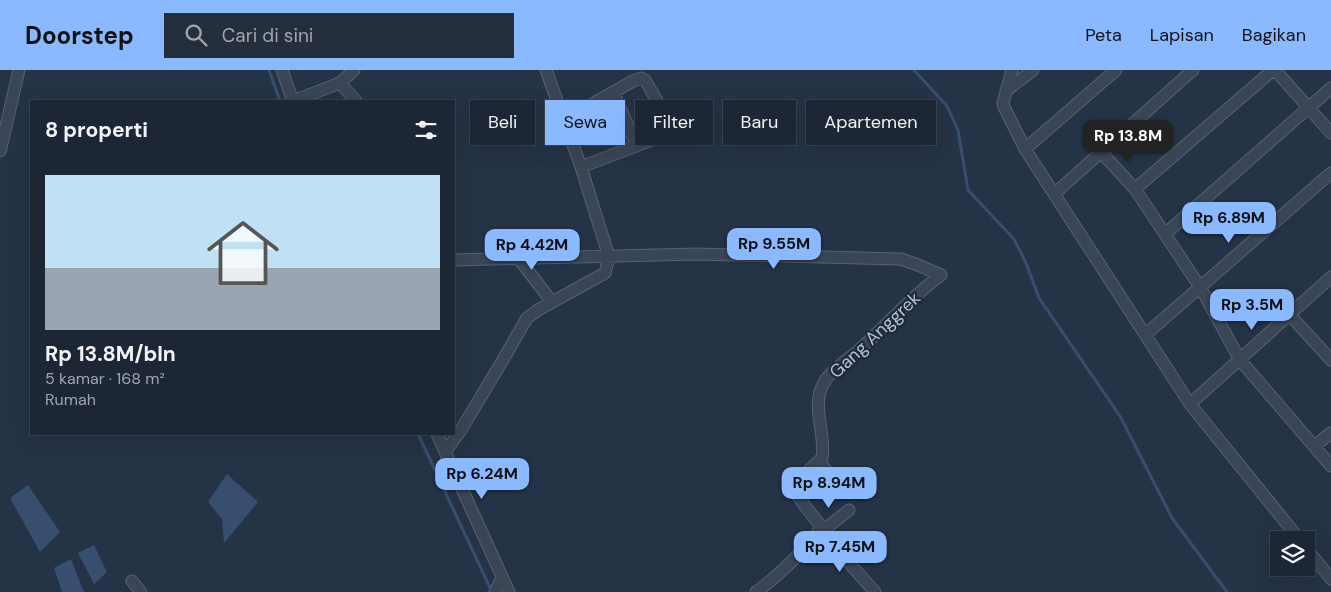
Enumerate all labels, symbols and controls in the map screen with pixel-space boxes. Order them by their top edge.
search box [164,13,514,58]
text: Doorstep [25,20,134,51]
icon: search [182,21,210,49]
text: Cari di sini [222,23,313,48]
text: Peta [1085,23,1122,47]
text: Lapisan [1150,23,1214,47]
text: Bagikan [1242,23,1306,47]
chip: Beli [470,100,535,145]
chip: Sewa [545,100,625,145]
chip: Filter [635,100,713,145]
chip: Baru [723,100,796,145]
chip: Apartemen [806,100,936,145]
text: 8 properti [45,116,148,144]
icon: filters [412,116,440,144]
pin: Rp 13.8M [1076,119,1180,162]
text: Rp 13.8M [1094,125,1162,146]
pin: Rp 6.89M [1177,202,1281,244]
text: Rp 6.89M [1193,207,1265,228]
icon: home [198,208,288,298]
pin: Rp 4.42M [480,228,584,271]
pin: Rp 9.55M [722,228,826,270]
text: Rp 9.55M [738,233,810,254]
text: Rp 4.42M [496,234,568,255]
street label: Gang Anggrek [824,286,926,384]
pin: Rp 3.5M [1206,288,1298,331]
text: Rp 3.5M [1221,294,1283,315]
text: Rp 13.8M/bln [45,340,176,368]
text: 5 kamar · 168 m² [45,368,165,389]
text: Rumah [45,389,96,410]
pin: Rp 6.24M [430,458,534,500]
text: Rp 6.24M [446,463,518,484]
pin: Rp 8.94M [777,466,881,509]
text: Rp 8.94M [793,472,865,493]
pin: Rp 7.45M [788,530,892,573]
map controls [1270,531,1315,576]
button: layers [1270,531,1315,576]
text: Rp 7.45M [805,536,875,557]

